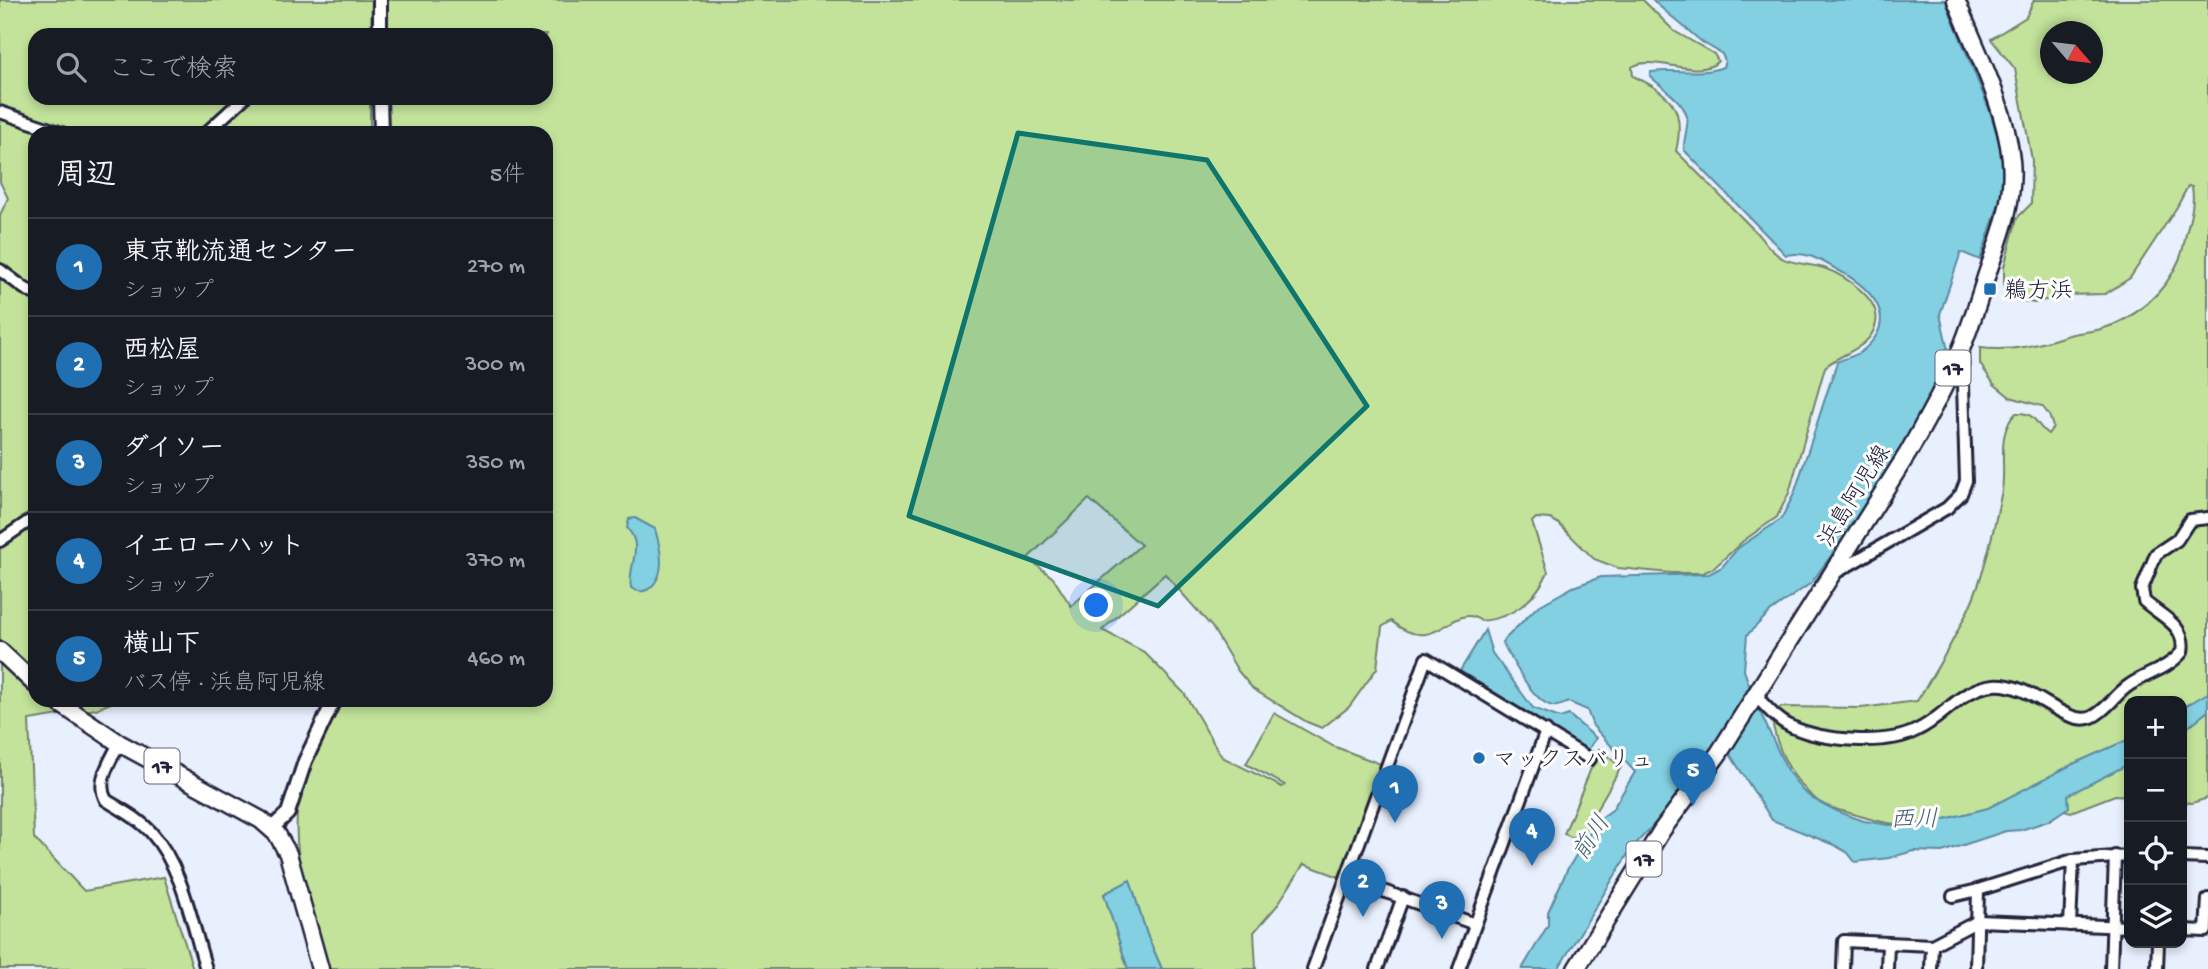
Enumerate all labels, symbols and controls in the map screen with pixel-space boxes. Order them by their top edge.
north arrow [2040,21,2103,84]
search box [28,28,553,105]
icon: search [52,48,90,86]
text: ここで検索 [108,56,238,87]
text: 周辺 [56,160,116,195]
text: 5件 [490,163,525,190]
text: 東京靴流通センター [123,239,357,270]
text: 1 [74,254,84,281]
text: 270 m [467,254,525,281]
place label: 鵜方浜 [2004,278,2073,306]
text: ショップ [123,279,214,306]
marker: 鵜方浜 [1982,281,1998,297]
text: 西松屋 [123,337,201,368]
road number: 17 [1936,350,1970,386]
text: 2 [73,352,85,379]
text: 300 m [465,352,525,379]
text: ショップ [123,377,214,404]
text: ダイソー [123,435,224,466]
street label: 浜島阿児線 [1813,440,1898,553]
text: 3 [73,450,85,477]
text: 350 m [466,450,525,477]
text: ショップ [123,475,214,502]
text: イエローハット [123,533,305,564]
text: 4 [74,548,84,575]
text: 370 m [466,548,525,575]
text: ショップ [123,573,214,600]
your location [1079,588,1113,622]
text: 横山下 [123,631,201,662]
text: 5 [73,646,85,673]
text: 460 m [468,646,525,673]
text: バス停 · 浜島阿児線 [123,671,325,698]
map controls [2124,696,2187,948]
button: + [2124,696,2187,759]
road number: 17 [144,748,180,784]
place label: マックスバリュ [1493,748,1654,775]
pin: 5 [1670,748,1716,806]
marker: マックスバリュ [1471,750,1487,766]
button: − [2124,759,2187,822]
pin: 1 [1372,765,1418,823]
water label: 西川 [1890,807,1938,836]
pin: 4 [1509,808,1555,866]
water label: 前川 [1567,810,1618,867]
button: locate [2124,822,2187,885]
road number: 17 [1626,842,1662,876]
pin: 2 [1340,859,1386,917]
pin: 3 [1419,881,1465,939]
button: layers [2124,885,2187,948]

